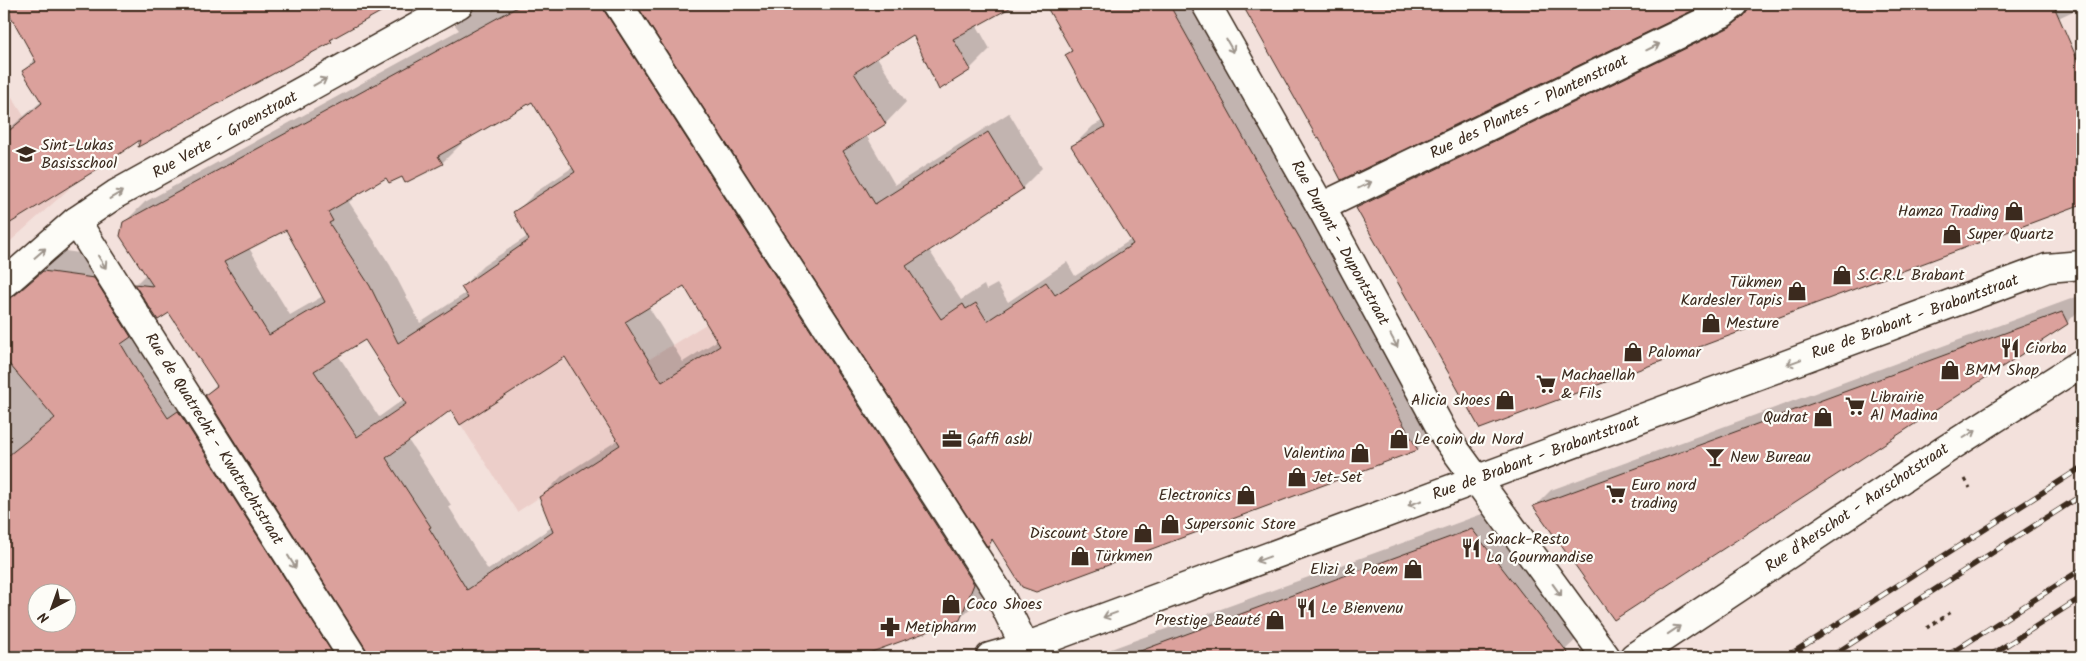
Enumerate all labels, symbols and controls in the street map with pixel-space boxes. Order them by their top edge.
one-way arrow [1225,39,1235,54]
one-way arrow [1645,41,1660,51]
street label: Rue des Plantes - Plantenstraat [1425,48,1633,166]
one-way arrow [312,77,327,86]
street label: Rue Verte - Groenstraat [148,84,303,185]
place label: Sint-Lukas Basisschool [41,133,117,176]
school or university icon: Sint-Lukas Basisschool [15,143,37,165]
street label: Rue Dupont - Dupontstraat [1284,156,1396,331]
one-way arrow [1357,180,1372,190]
one-way arrow [109,189,123,199]
place label: Hamza Trading [1898,199,1999,224]
shop icon: Hamza Trading [2003,200,2025,222]
place label: Super Quartz [1967,222,2054,247]
shop icon: Super Quartz [1941,223,1963,245]
one-way arrow [33,247,46,258]
one-way arrow [97,255,107,269]
place label: S.C.R.L Brabant [1857,263,1965,288]
shop icon: S.C.R.L Brabant [1831,264,1853,286]
street label: Rue de Brabant - Brabantstraat [1808,267,2023,366]
place label: Tükmen Kardesler Tapis [1681,270,1782,313]
shop icon: Tükmen Kardesler Tapis [1786,280,1808,302]
place label: Mesture [1726,311,1779,336]
shop icon: Mesture [1700,312,1722,334]
street label: Rue de Quatrecht - Kwatrechtstraat [138,328,290,551]
one-way arrow [1390,333,1399,348]
place label: Ciorba [2025,336,2067,361]
restaurant icon: Ciorba [1999,337,2021,359]
place label: Palomar [1648,340,1703,365]
shop icon: Palomar [1622,341,1644,363]
one-way arrow [1787,358,1802,367]
place label: BMM Shop [1965,358,2039,383]
shop icon: BMM Shop [1939,359,1961,381]
place label: Machaellah & Fils [1561,363,1635,406]
supermarket icon: Machaellah & Fils [1535,373,1557,395]
place label: Librairie Al Madina [1870,385,1938,428]
place label: Alicia shoes [1411,388,1490,413]
shop icon: Alicia shoes [1494,389,1516,411]
supermarket icon: Librairie Al Madina [1844,395,1866,417]
place label: Qudrat [1763,405,1809,430]
shop icon: Qudrat [1812,406,1834,428]
street label: Rue de Brabant - Brabantstraat [1429,408,1644,507]
place label: Gaffi asbl [967,427,1032,452]
place label: Le coin du Nord [1414,427,1524,452]
office icon: Gaffi asbl [941,428,963,450]
shop icon: Le coin du Nord [1388,428,1410,450]
one-way arrow [1963,428,1977,439]
street label: Rue d'Aerschot - Aarschotstraat [1760,436,1955,579]
place label: Valentina [1283,441,1345,466]
shop icon: Valentina [1349,442,1371,464]
place label: New Bureau [1730,445,1811,470]
bar icon: New Bureau [1704,446,1726,468]
place label: Jet-Set [1312,465,1363,490]
shop icon: Jet-Set [1286,466,1308,488]
place label: Euro nord trading [1631,473,1697,516]
place label: Electronics [1158,483,1231,508]
supermarket icon: Euro nord trading [1605,483,1627,505]
shop icon: Electronics [1235,484,1257,506]
one-way arrow [1408,499,1424,508]
place label: Supersonic Store [1185,512,1296,537]
shop icon: Supersonic Store [1159,513,1181,535]
place label: Discount Store [1029,521,1128,546]
shop icon: Discount Store [1132,522,1154,544]
place label: Snack-Resto La Gourmandise [1486,527,1593,570]
restaurant icon: Snack-Resto La Gourmandise [1460,537,1482,559]
place label: Türkmen [1095,544,1153,569]
shop icon: Türkmen [1069,545,1091,567]
one-way arrow [288,554,298,568]
one-way arrow [1256,555,1271,564]
place label: Elizi & Poem [1310,557,1398,582]
shop icon: Elizi & Poem [1402,558,1424,580]
one-way arrow [1552,583,1563,596]
north arrow [28,584,78,634]
place label: Coco Shoes [966,592,1042,617]
shop icon: Coco Shoes [940,593,962,615]
place label: Le Bienvenu [1321,596,1404,621]
restaurant icon: Le Bienvenu [1295,597,1317,619]
text: N [33,606,55,628]
place label: Prestige Beauté [1155,608,1261,633]
shop icon: Prestige Beauté [1264,609,1286,631]
one-way arrow [1103,611,1119,620]
place label: Metipharm [905,615,977,640]
pharmacy icon: Metipharm [879,616,901,638]
one-way arrow [1667,625,1681,635]

